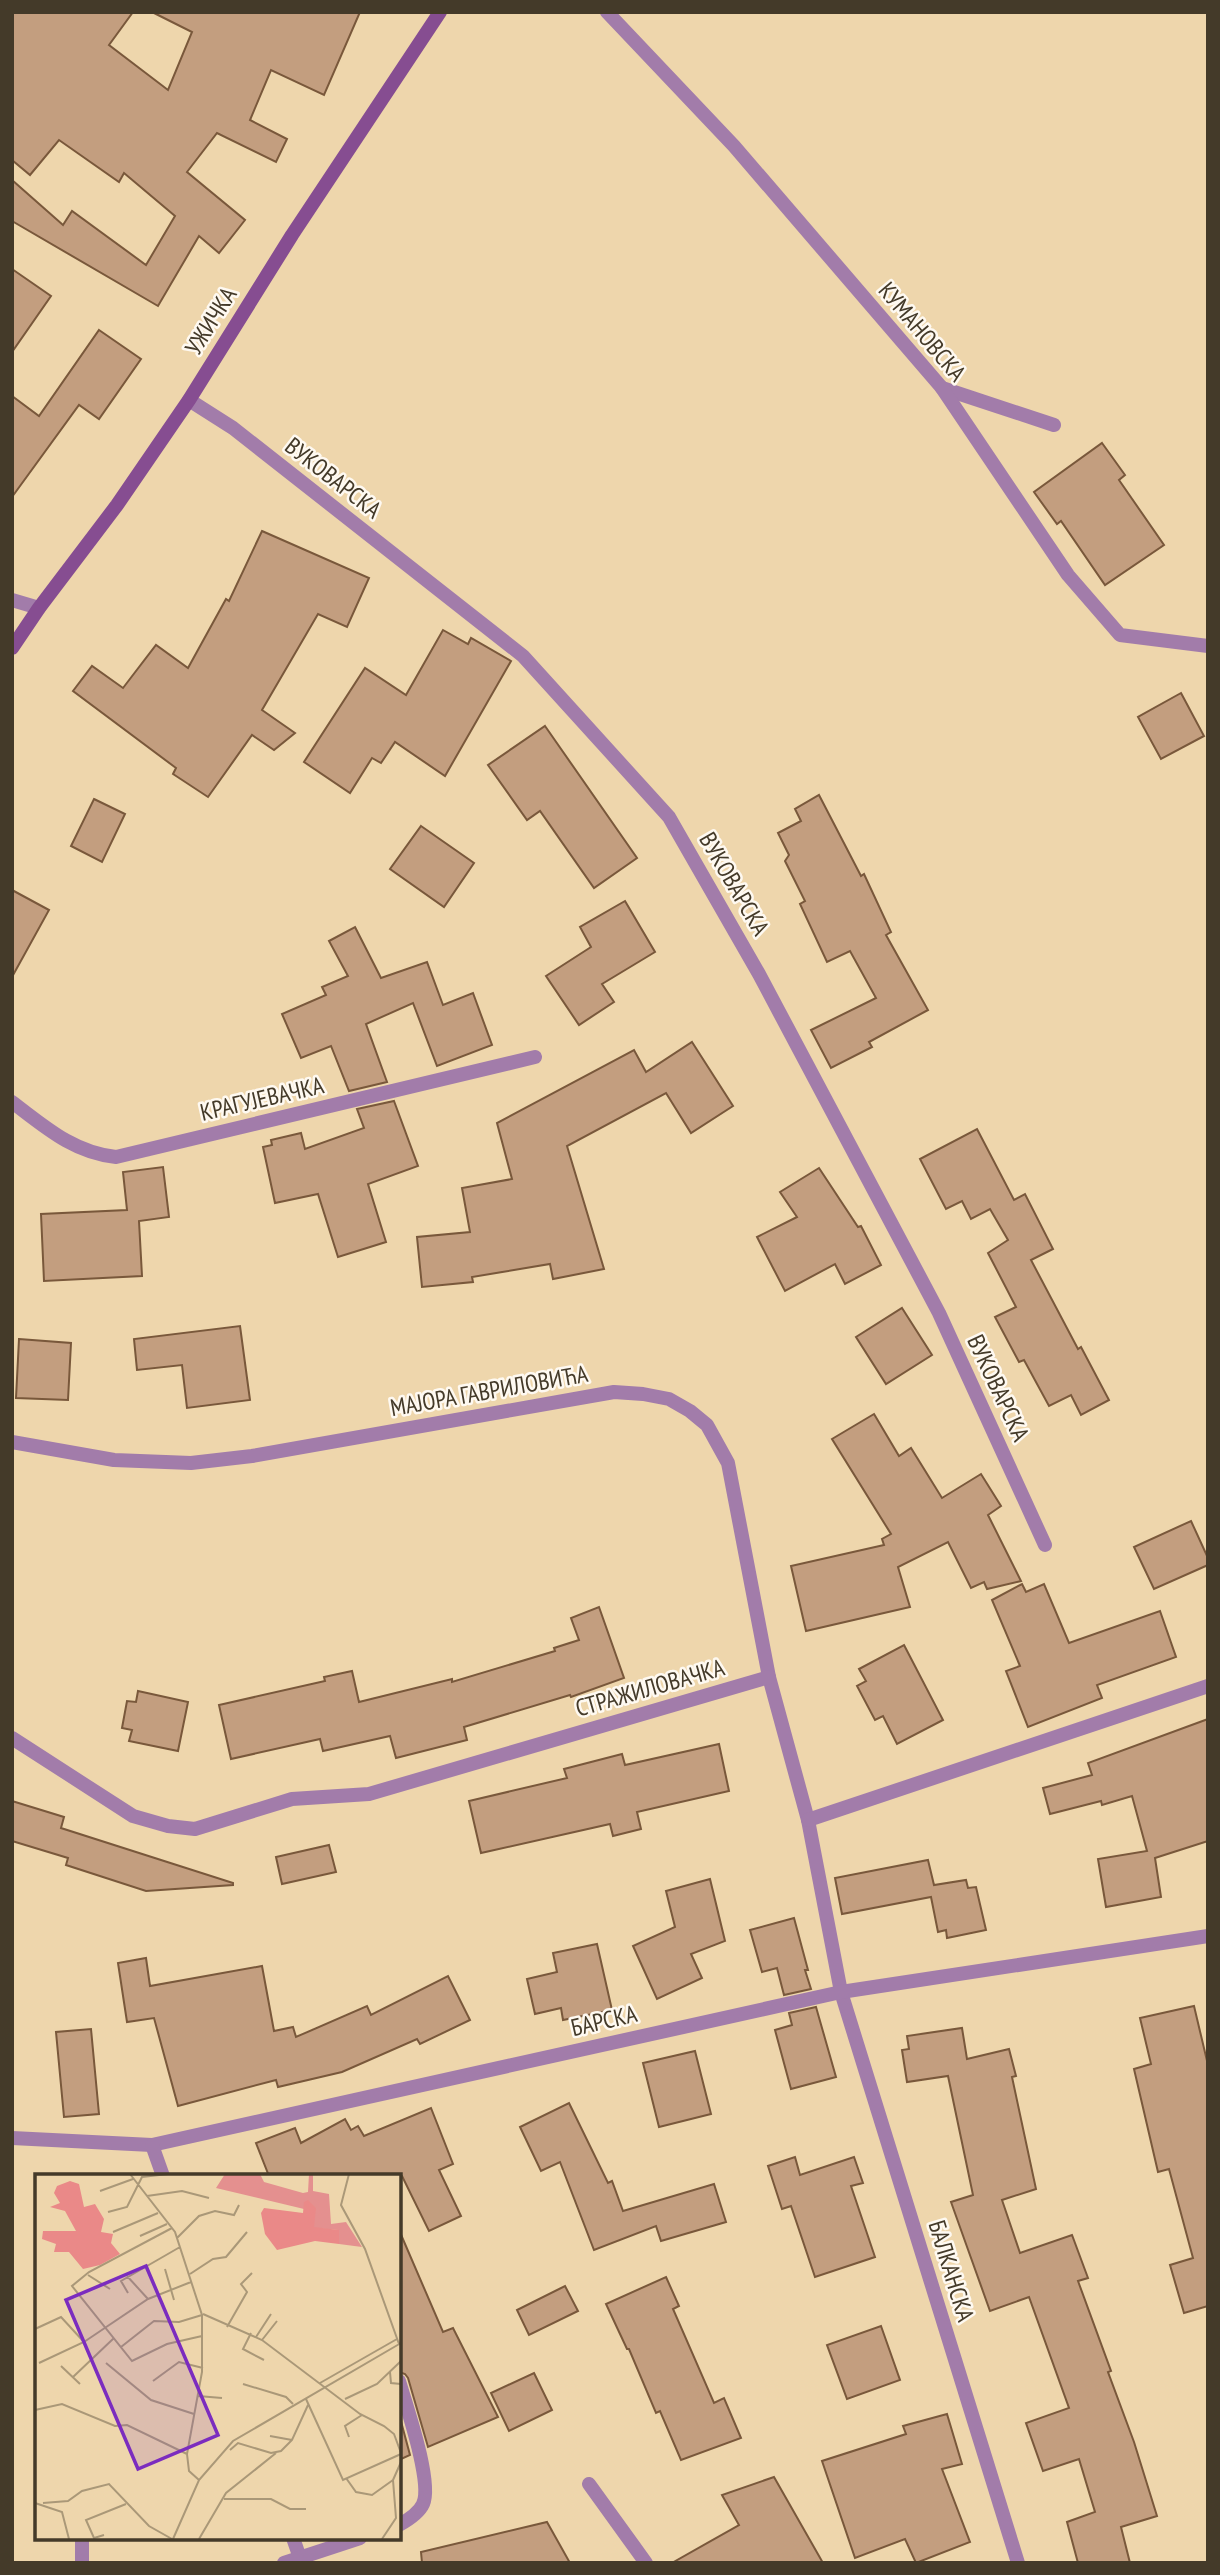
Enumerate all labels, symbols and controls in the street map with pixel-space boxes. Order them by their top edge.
street label: КУМАНОВСКА [872,276,973,388]
street label: УЖИЧКА [178,281,244,360]
street label: ВУКОВАРСКА [279,430,388,525]
street label: ВУКОВАРСКА [693,827,777,941]
street label: КРАГУЈЕВАЧКА [197,1069,327,1128]
street label: ВУКОВАРСКА [960,1330,1037,1447]
street label: МАЈОРА ГАВРИЛОВИЋА [388,1358,591,1423]
street label: СТРАЖИЛОВАЧКА [572,1651,728,1724]
street label: БАРСКА [568,1998,641,2043]
inset map [35,2174,401,2540]
street label: БАЛКАНСКА [921,2217,982,2326]

